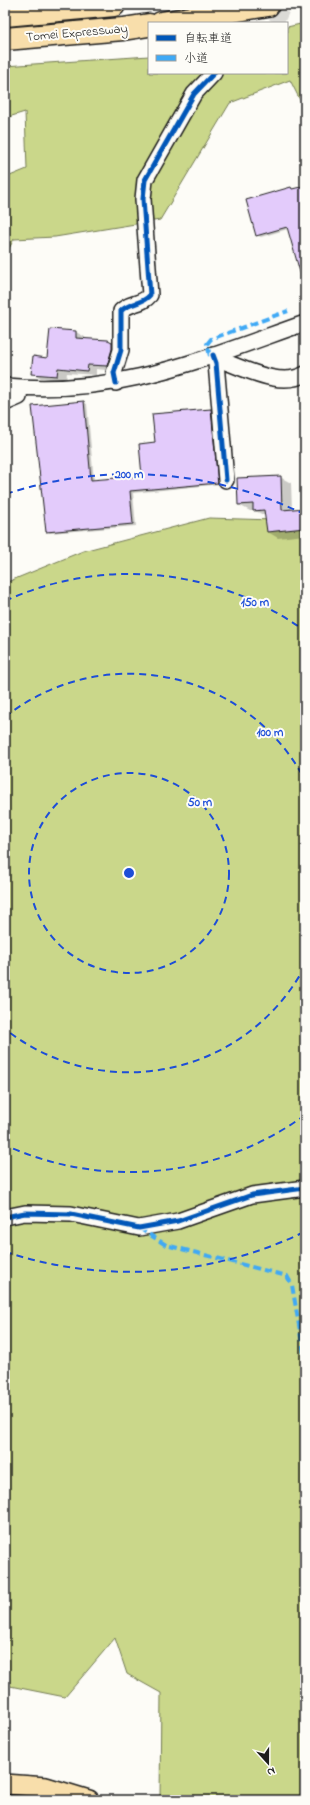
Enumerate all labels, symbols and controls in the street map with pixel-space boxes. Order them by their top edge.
street label: Tomei Expressway [25,19,129,48]
legend [148,22,288,74]
text: 自転車道 [184,30,232,48]
text: 小道 [184,50,208,68]
text: 200 m [114,466,144,484]
text: 150 m [241,594,270,612]
text: 100 m [257,724,284,742]
text: 50 m [188,794,213,812]
centre of rings [122,866,136,880]
north arrow [248,1743,288,1783]
text: N [265,1763,278,1780]

